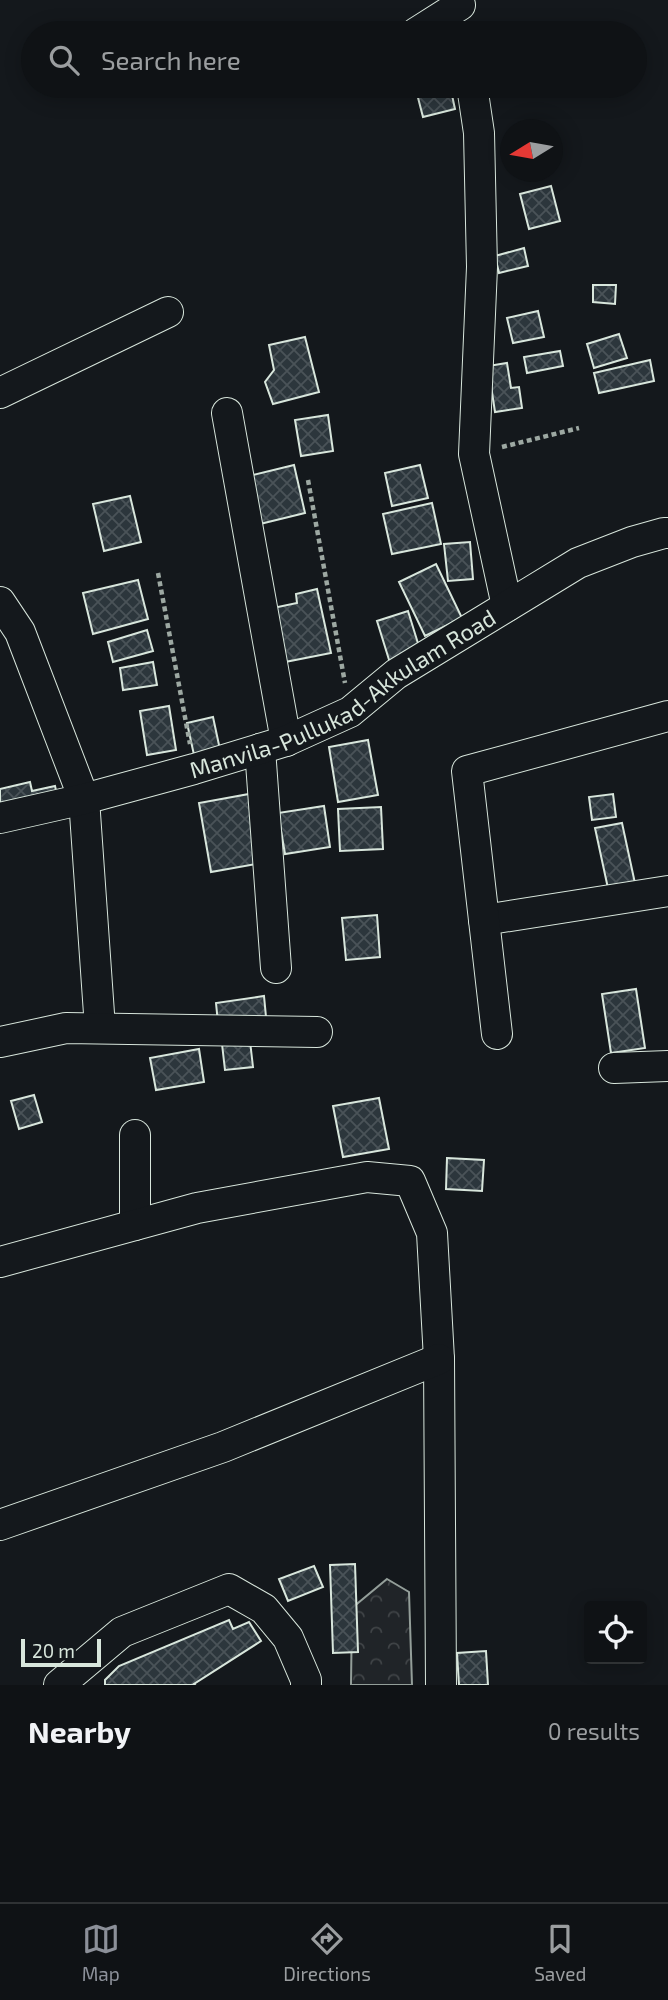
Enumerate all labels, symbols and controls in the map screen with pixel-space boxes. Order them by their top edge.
search box [21,21,647,98]
icon: search [45,41,83,79]
text: Search here [101,44,241,75]
north arrow [500,119,563,182]
street label: Manvila-Pullukad-Akkulam Road [186,603,500,784]
map controls [584,1601,647,1664]
button: locate [584,1601,647,1664]
scale bar [21,1636,102,1668]
text: 20 m [32,1639,75,1662]
text: Nearby [28,1713,131,1749]
text: 0 results [548,1717,640,1745]
tab: Map [82,1920,120,1985]
tab: Directions [283,1920,371,1985]
tab: Saved [534,1920,586,1985]

